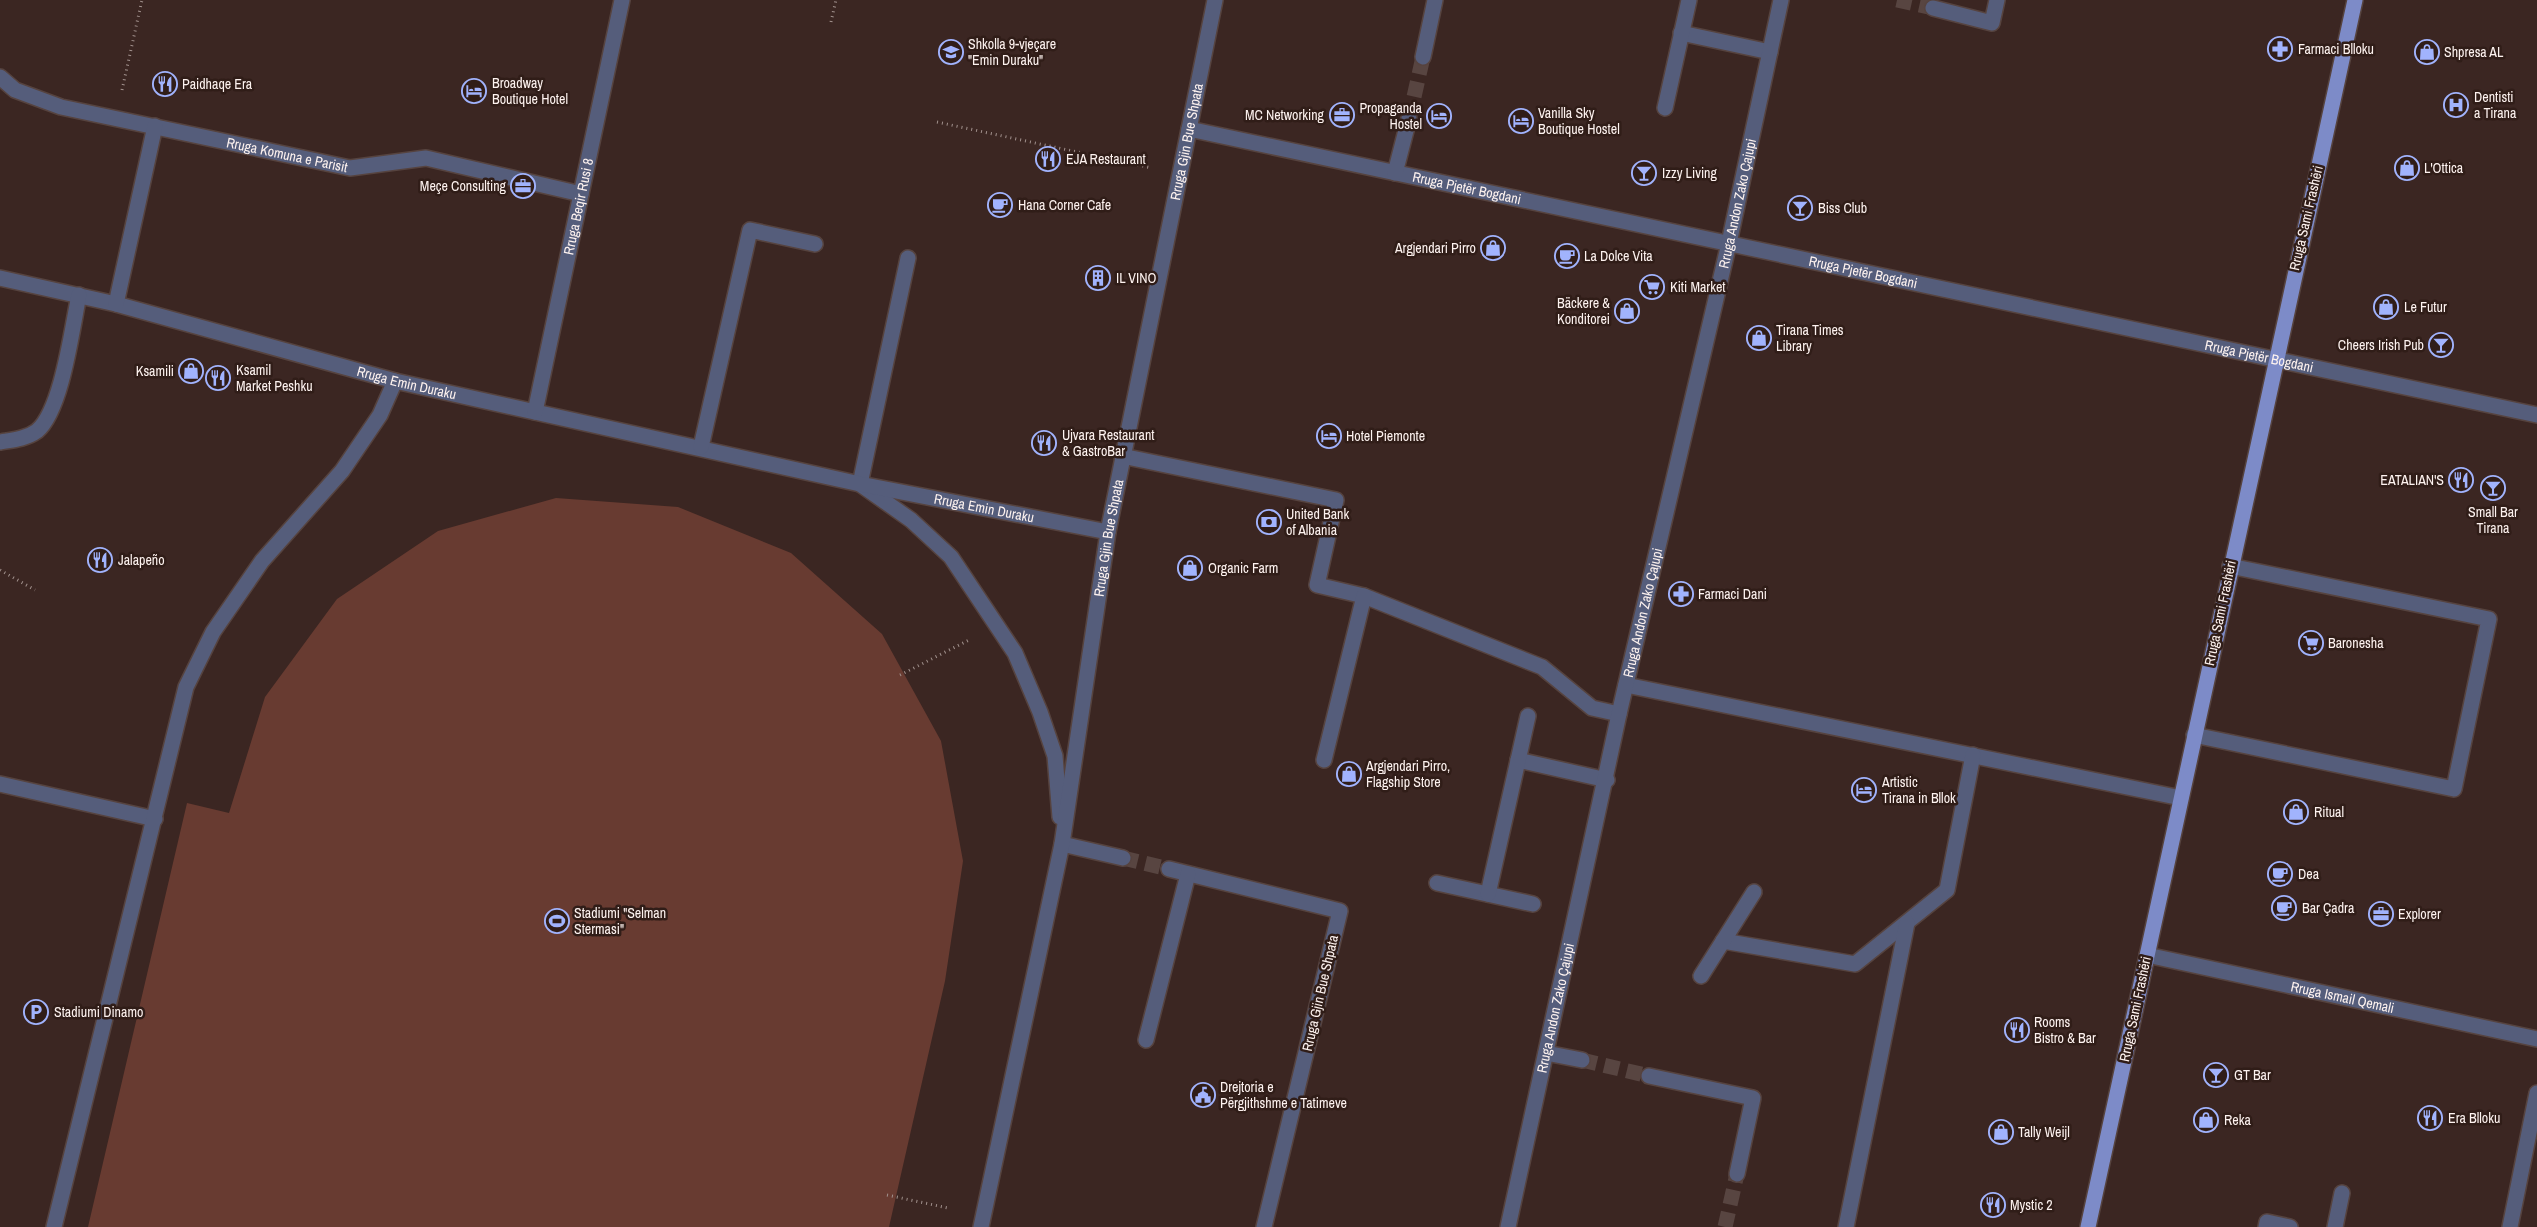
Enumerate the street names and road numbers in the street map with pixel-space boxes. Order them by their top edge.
street label: Rruga Gjin Bue Shpata [1166,81,1207,202]
street label: Rruga Komuna e Parisit [225,133,349,176]
street label: Rruga Andon Zako Çajupi [1714,137,1760,270]
street label: Rruga Beqir Rusi 8 [559,157,597,257]
street label: Rruga Sami Frashëri [2285,164,2327,272]
street label: Rruga Pjetër Bogdani [1411,168,1523,208]
street label: Rruga Pjetër Bogdani [1807,252,1919,292]
street label: Rruga Pjetër Bogdani [2203,336,2315,376]
street label: Rruga Emin Duraku [355,362,458,403]
street label: Rruga Gjin Bue Shpata [1090,477,1128,598]
street label: Rruga Emin Duraku [933,490,1036,527]
street label: Rruga Andon Zako Çajupi [1619,546,1666,679]
street label: Rruga Sami Frashëri [2200,559,2240,667]
street label: Rruga Gjin Bue Shpata [1298,933,1342,1053]
street label: Rruga Andon Zako Çajupi [1533,942,1578,1075]
street label: Rruga Sami Frashëri [2115,955,2155,1063]
street label: Rruga Ismail Qemali [2289,977,2396,1017]

